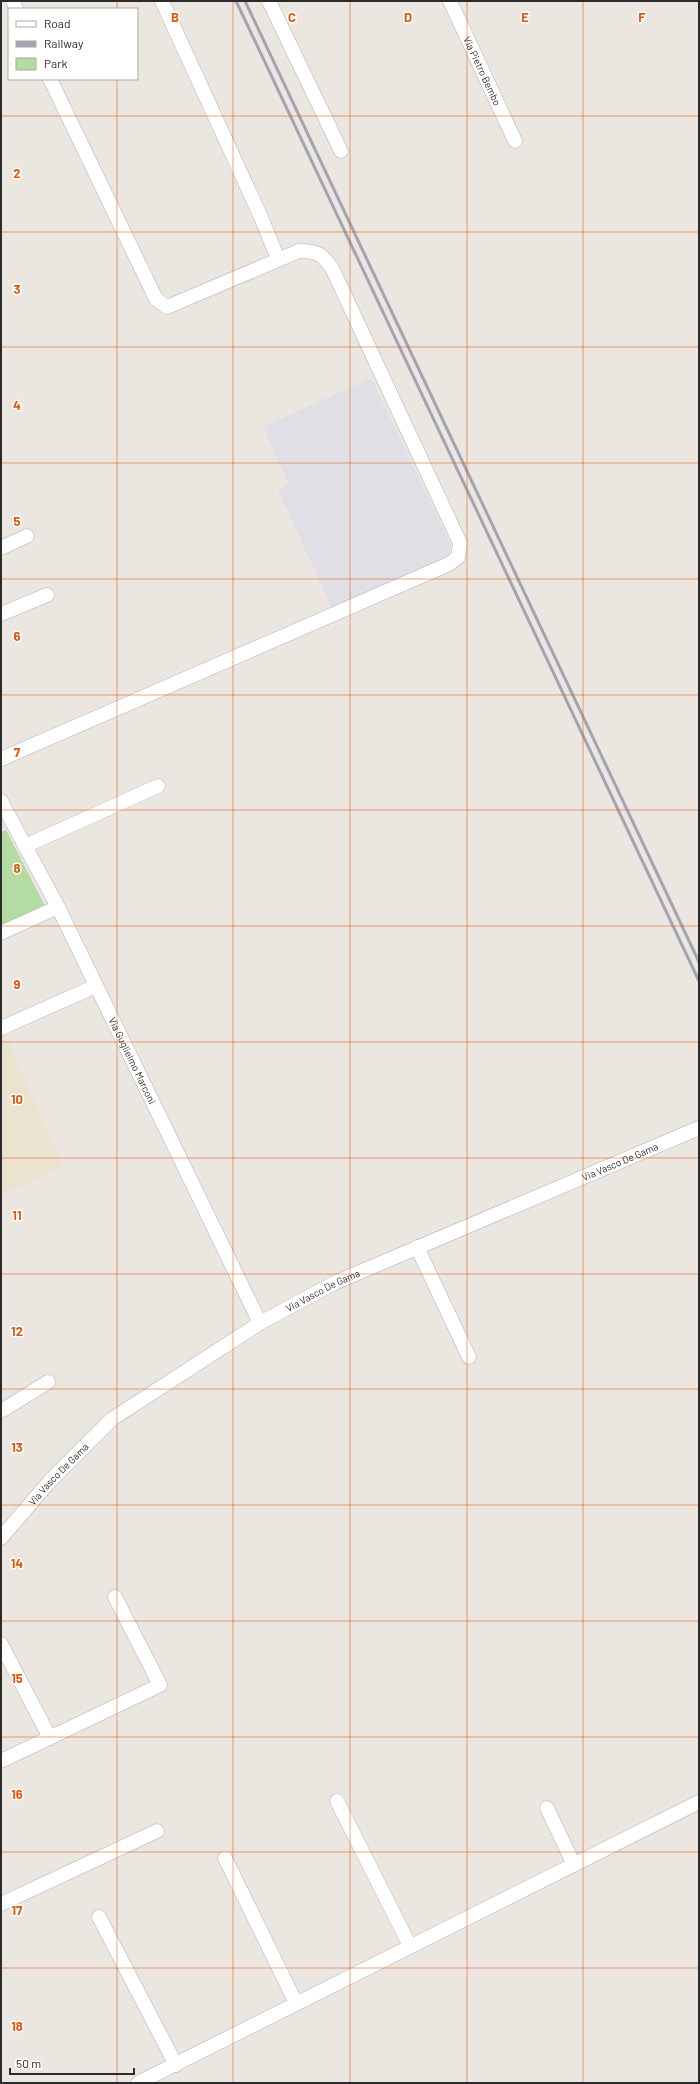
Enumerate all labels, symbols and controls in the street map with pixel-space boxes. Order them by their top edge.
legend [8,8,138,80]
text: B [171,9,179,25]
text: C [288,9,296,25]
text: D [404,9,412,25]
text: E [521,9,529,25]
text: F [638,9,646,25]
text: Road [44,16,71,30]
street label: Via Pietro Bembo [461,34,504,107]
text: Railway [44,36,84,50]
text: Park [44,56,68,70]
text: 2 [13,165,21,181]
text: 3 [13,281,21,297]
text: 4 [13,397,21,413]
text: 5 [13,513,21,529]
text: 6 [14,628,21,644]
text: 7 [14,744,21,760]
text: 8 [13,860,21,876]
text: 9 [14,976,21,992]
street label: Via Guglielmo Marconi [106,1015,159,1106]
text: 10 [11,1091,23,1107]
street label: Via Vasco De Gama [580,1140,660,1183]
text: 11 [12,1207,22,1223]
street label: Via Vasco De Gama [283,1267,362,1314]
text: 12 [11,1323,23,1339]
text: 13 [11,1439,23,1455]
street label: Via Vasco De Gama [26,1440,91,1508]
text: 14 [11,1555,23,1571]
text: 15 [11,1670,23,1686]
text: 16 [11,1786,23,1802]
text: 17 [11,1902,23,1918]
text: 18 [11,2018,23,2034]
scale bar [10,2050,134,2076]
text: 50 m [16,2056,41,2070]

